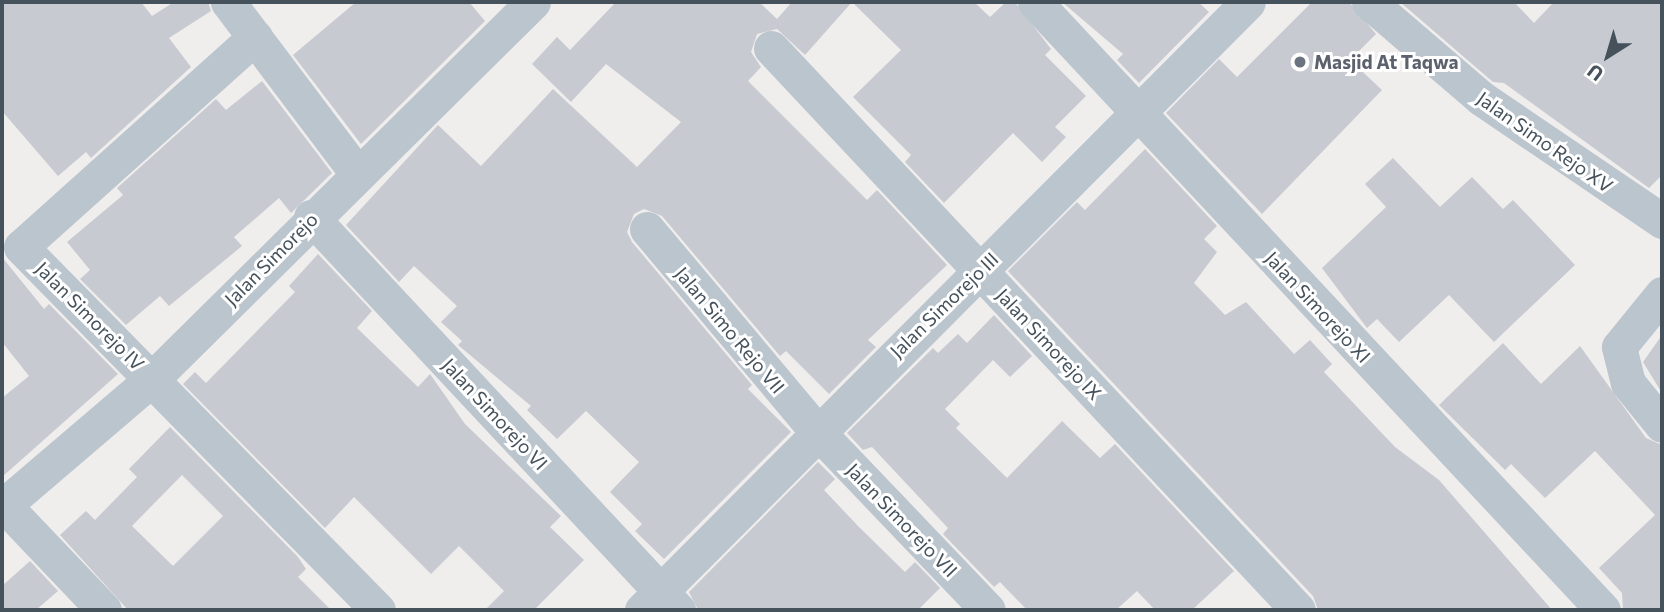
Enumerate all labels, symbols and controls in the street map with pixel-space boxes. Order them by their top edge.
north arrow [1573,21,1643,91]
place label: Masjid At Taqwa [1314,51,1459,73]
marker: Masjid At Taqwa [1292,54,1308,70]
text: U [1583,60,1608,87]
street label: Jalan Simo Rejo XV [1473,87,1617,197]
street label: Jalan Simorejo [220,208,322,310]
street label: Jalan Simorejo XI [1261,247,1375,367]
street label: Jalan Simorejo III [885,248,1003,362]
street label: Jalan Simorejo IV [31,257,149,375]
street label: Jalan Simo Rejo VII [670,262,790,398]
street label: Jalan Simorejo IX [992,284,1106,404]
street label: Jalan Simorejo VI [437,353,553,475]
street label: Jalan Simorejo VII [842,458,962,582]

